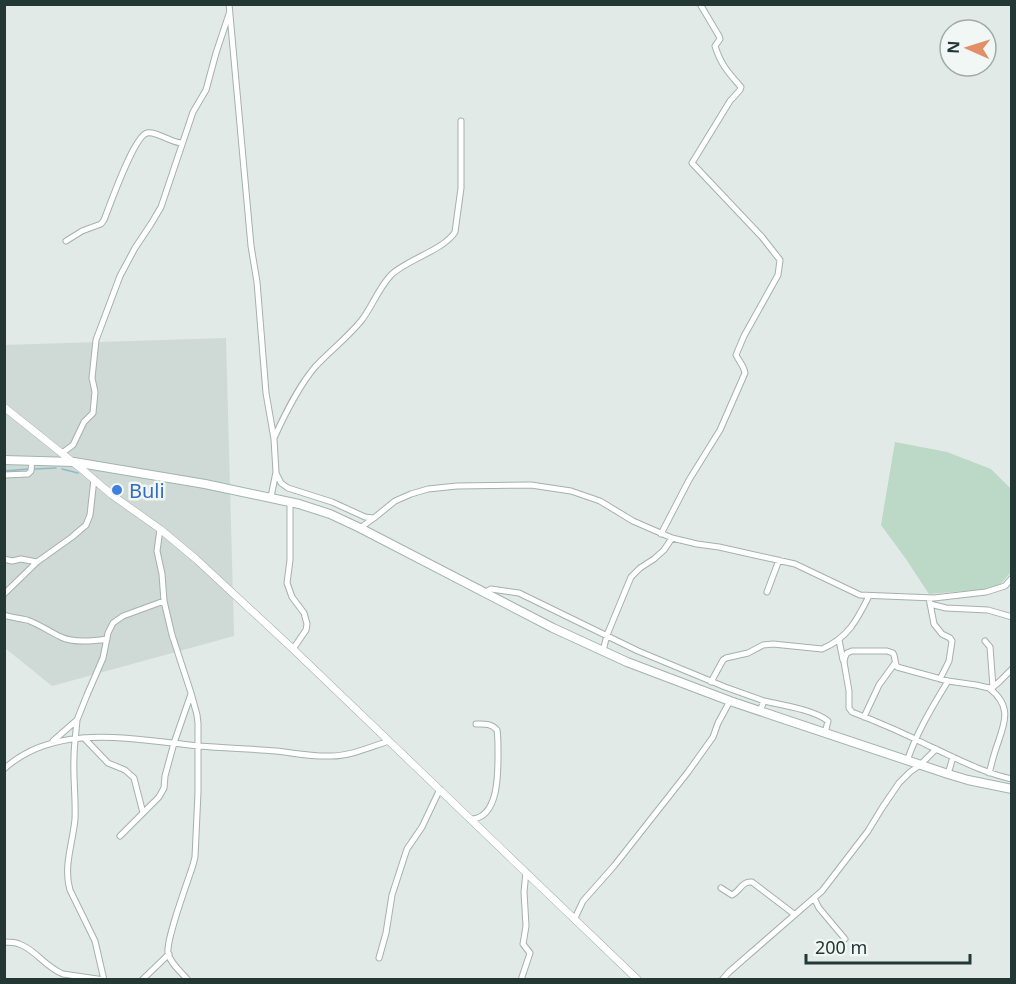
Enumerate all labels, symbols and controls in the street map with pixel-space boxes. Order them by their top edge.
north arrow [938,18,998,78]
text: N [942,40,964,54]
place label: Buli [129,477,165,504]
marker: Buli [110,483,124,497]
scale bar [806,927,970,965]
text: 200 m [815,935,867,959]

